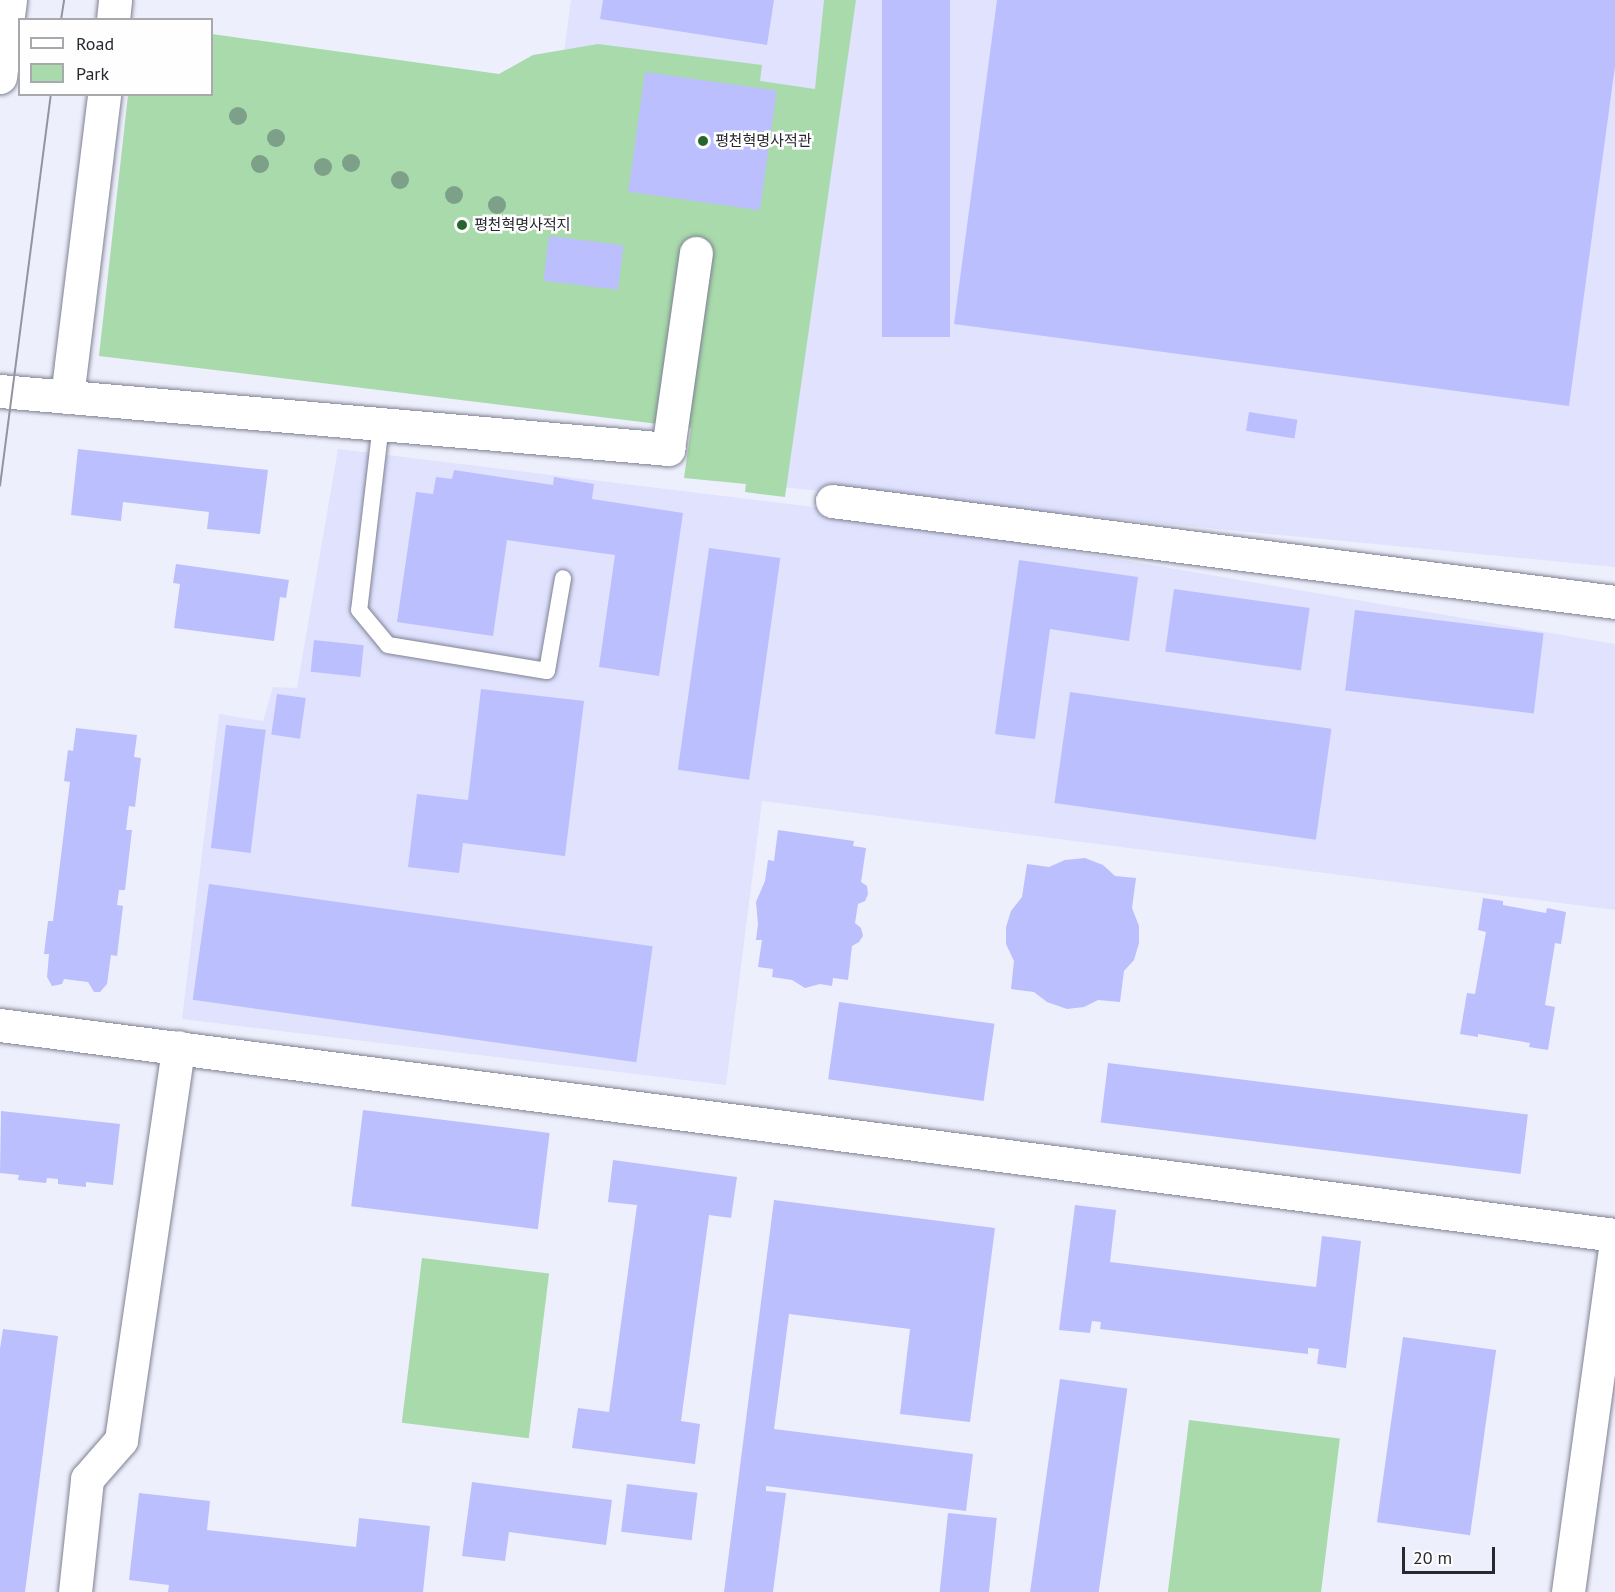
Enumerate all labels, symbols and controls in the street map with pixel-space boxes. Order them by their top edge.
legend [18,18,213,96]
text: Road [76,32,114,55]
text: Park [76,62,109,85]
place label: 평천혁명사적관 [715,132,812,150]
marker: 평천혁명사적관 [696,134,710,148]
place label: 평천혁명사적지 [474,216,571,234]
marker: 평천혁명사적지 [455,218,469,232]
scale bar [1405,1535,1498,1573]
text: 20 m [1413,1546,1452,1569]

